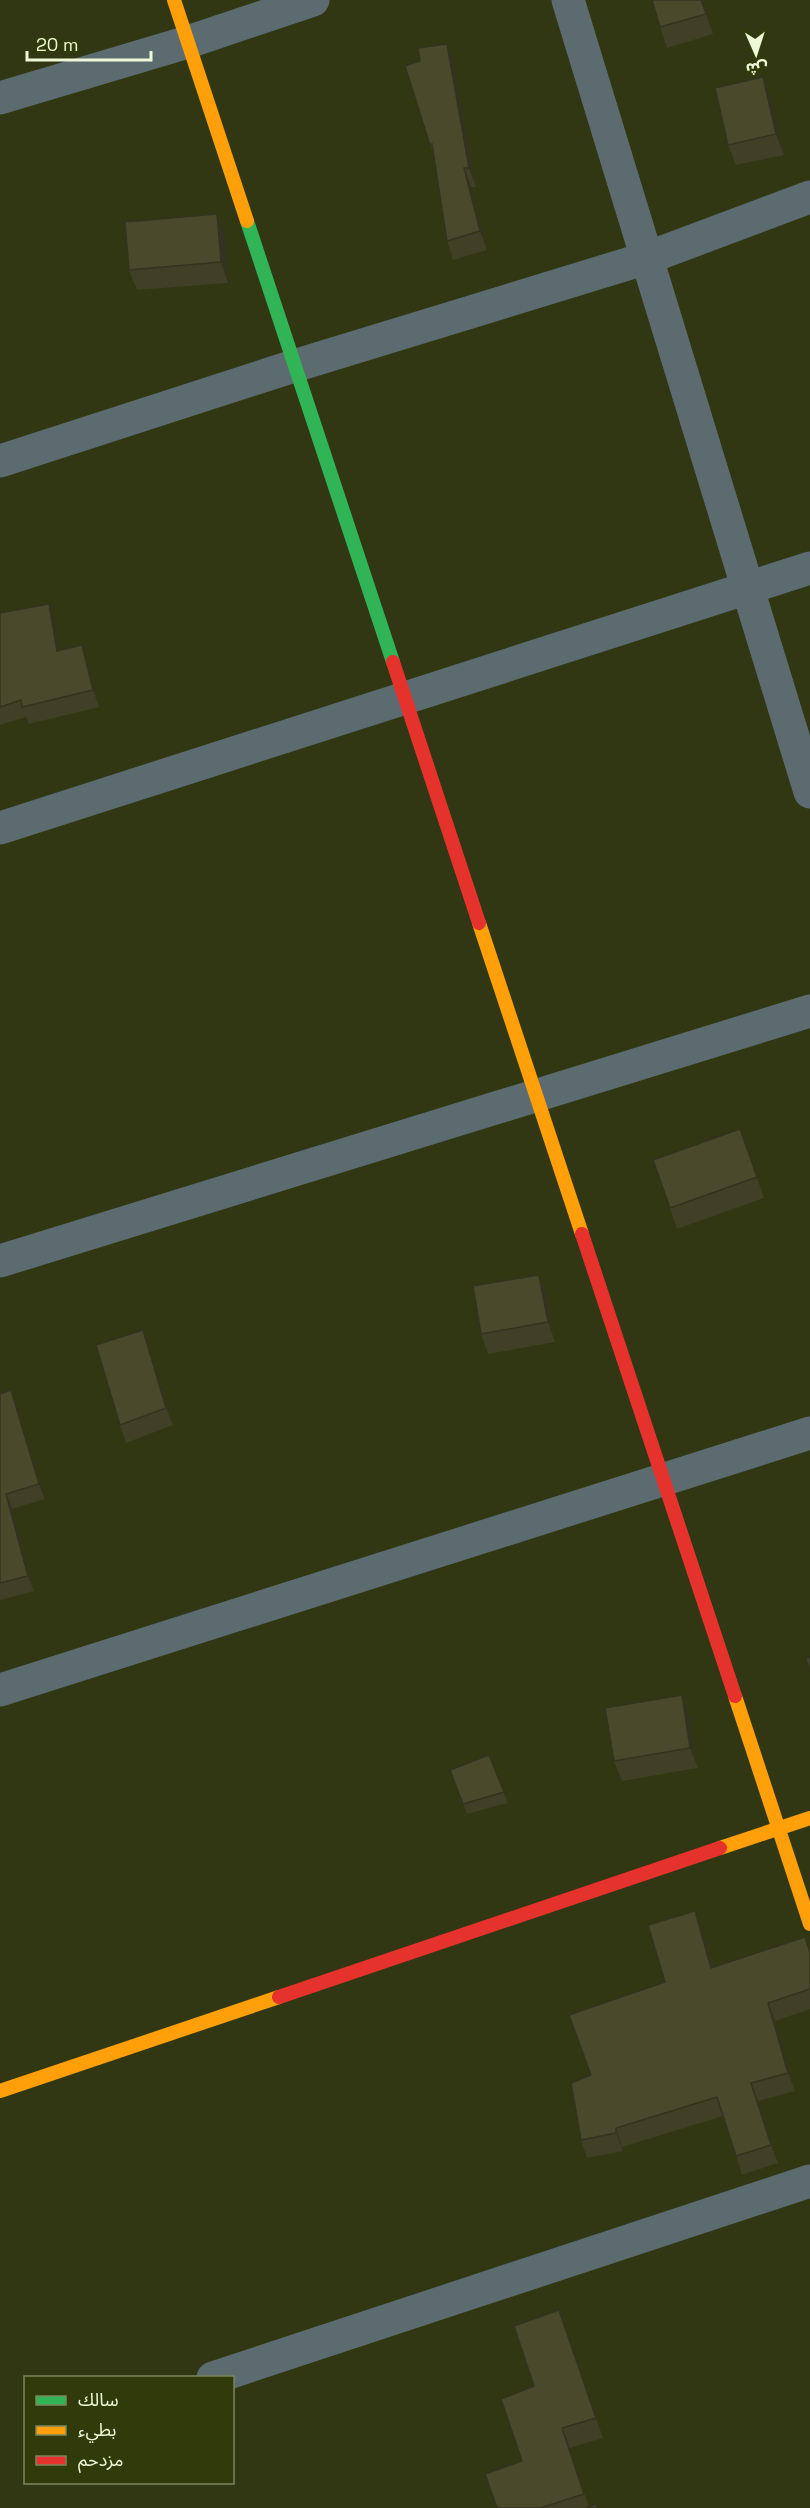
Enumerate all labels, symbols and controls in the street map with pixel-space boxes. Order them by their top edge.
scale bar [27,24,152,62]
north arrow [726,24,786,84]
text: 20 m [36,33,79,56]
text: ش [745,57,768,80]
legend [24,2376,234,2484]
text: سالك [78,2388,119,2411]
text: بطيء [78,2418,116,2443]
text: مزدحم [78,2448,123,2473]

